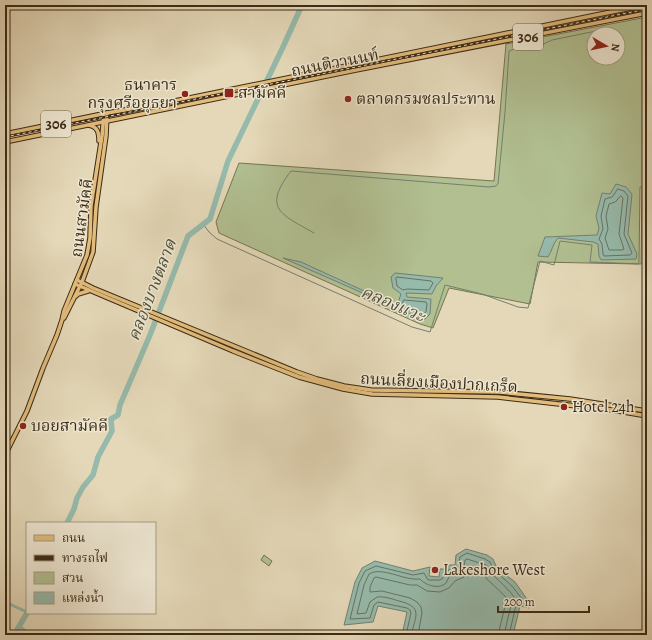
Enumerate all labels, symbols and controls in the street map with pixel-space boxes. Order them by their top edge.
road number: 306 [513,24,543,50]
north arrow [586,26,626,66]
text: N [607,42,623,53]
street label: ถนนติวานนท์ [289,44,381,82]
place label: ธนาคาร กรุงศรีอยุธยา [88,74,177,114]
place label: สามัคคี [238,82,286,104]
marker: สามัคคี [223,87,235,99]
place label: ตลาดกรมชลประทาน [356,88,496,110]
marker: ธนาคาร กรุงศรีอยุธยา [180,89,190,99]
marker: ตลาดกรมชลประทาน [343,94,353,104]
road number: 306 [41,111,71,137]
street label: ถนนสามัคคี [66,177,98,259]
water label: คลองบางตลาด [122,235,182,344]
water label: คลองแวะ [357,280,430,328]
street label: ถนนเลี่ยงเมืองปากเกร็ด [360,367,518,398]
place label: Hotel 24h [572,396,635,418]
marker: Hotel 24h [559,402,569,412]
place label: บอยสามัคคี [31,415,108,437]
marker: บอยสามัคคี [18,421,28,431]
legend [26,522,156,614]
text: ถนน [62,530,85,546]
text: ทางรถไฟ [62,549,108,566]
place label: Lakeshore West [443,559,545,581]
marker: Lakeshore West [430,565,440,575]
text: สวน [62,570,84,586]
scale bar [498,588,589,614]
text: แหล่งน้ำ [62,589,104,606]
text: 200 m [504,594,535,610]

